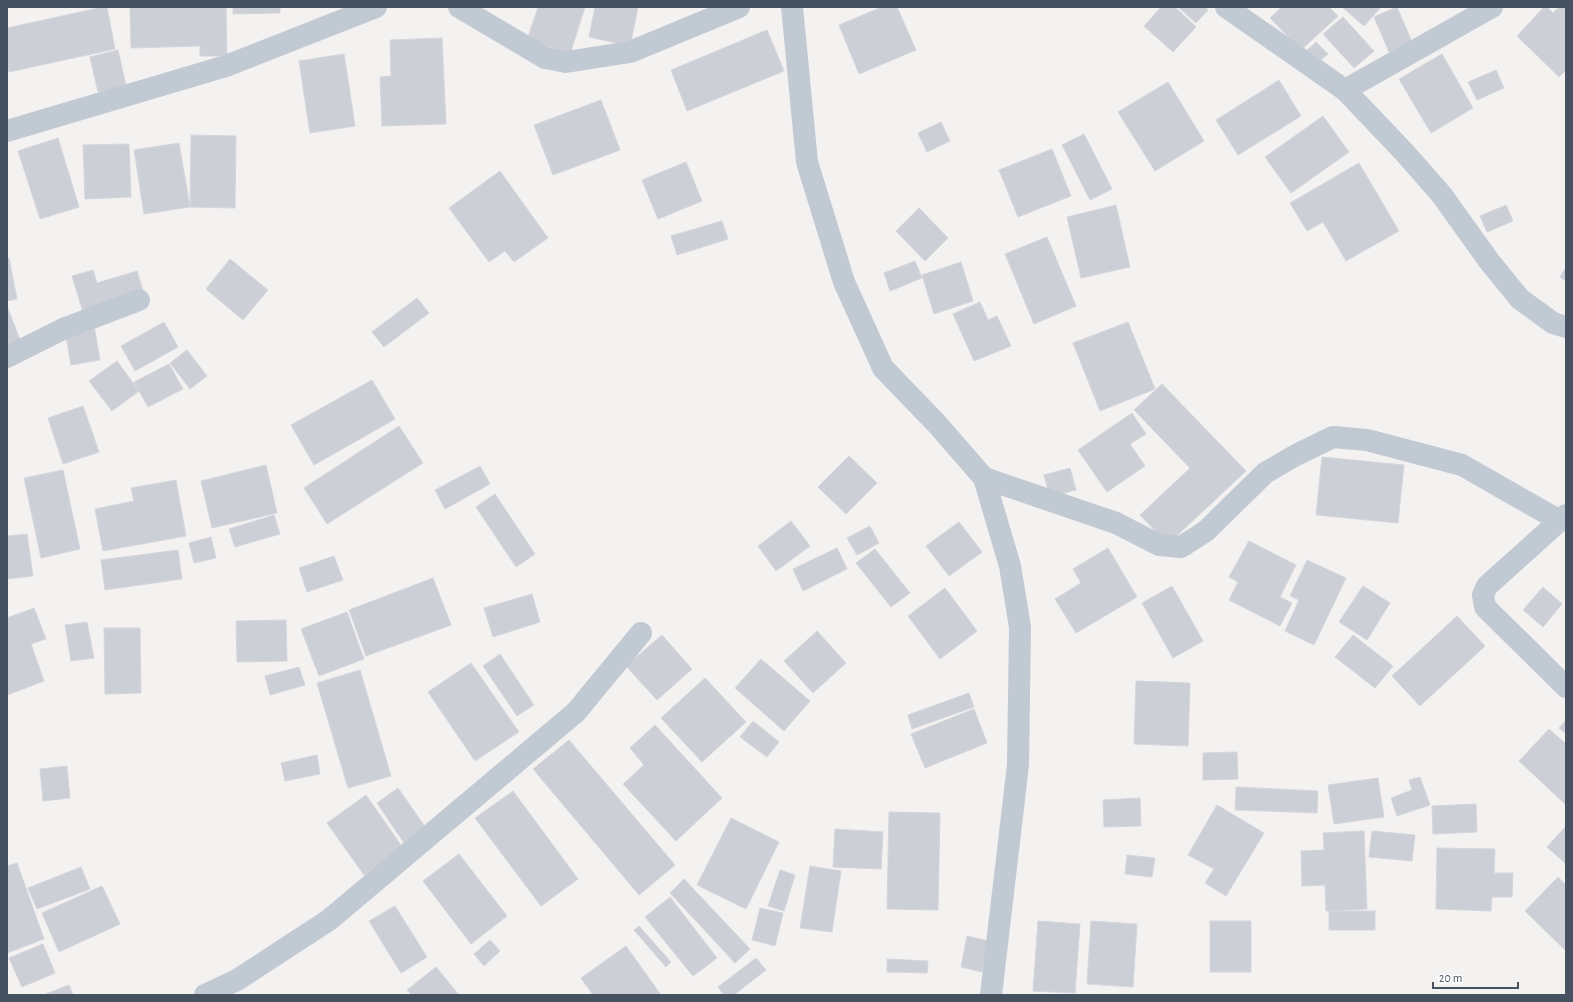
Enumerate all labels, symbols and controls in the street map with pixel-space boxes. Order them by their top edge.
scale bar [1433,964,1518,990]
text: 20 m [1439,972,1462,984]

